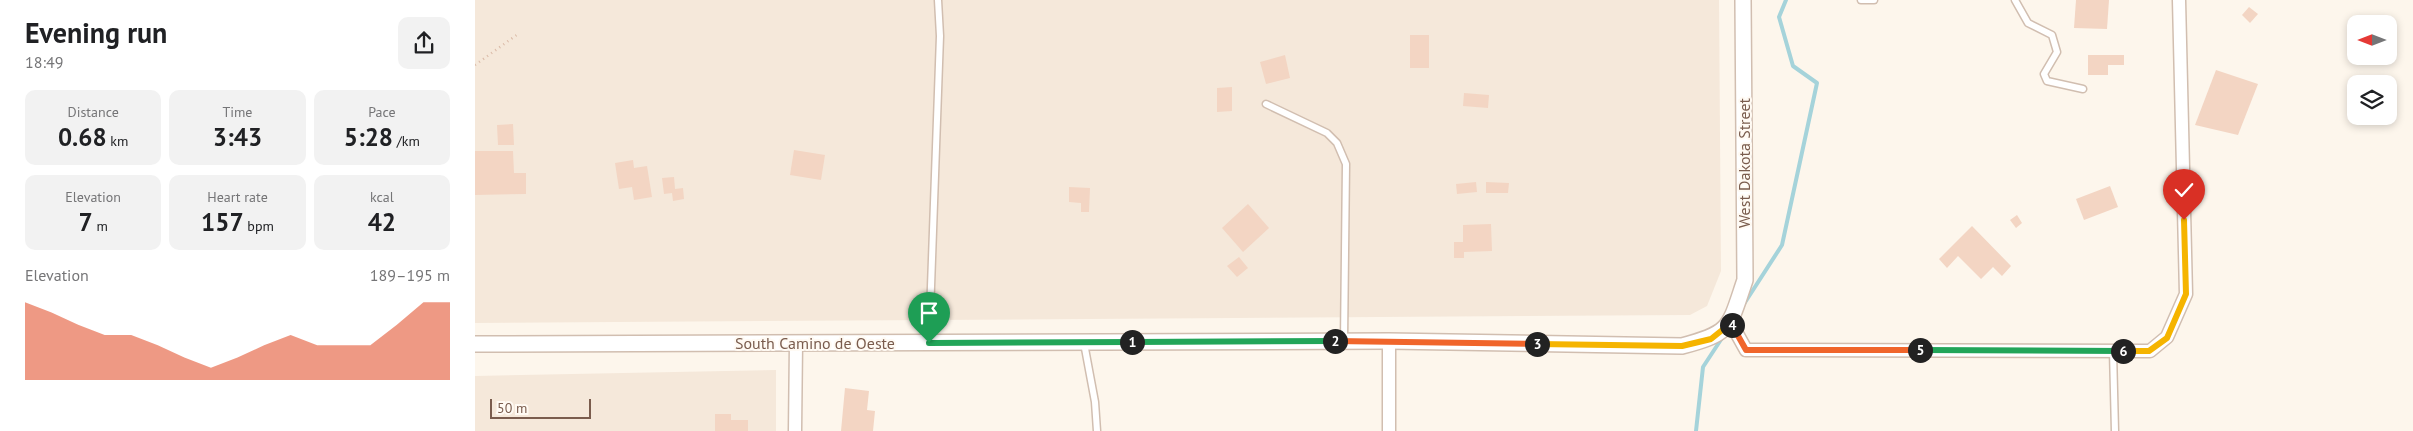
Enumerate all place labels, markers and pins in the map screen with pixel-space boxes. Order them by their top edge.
pin [2163,169,2205,220]
pin [908,292,950,343]
pin: 4 [1719,312,1745,338]
pin: 2 [1323,328,1347,354]
pin: 1 [1119,330,1145,354]
pin: 3 [1525,332,1549,356]
pin: 5 [1907,338,1933,362]
pin: 6 [2111,338,2135,364]

